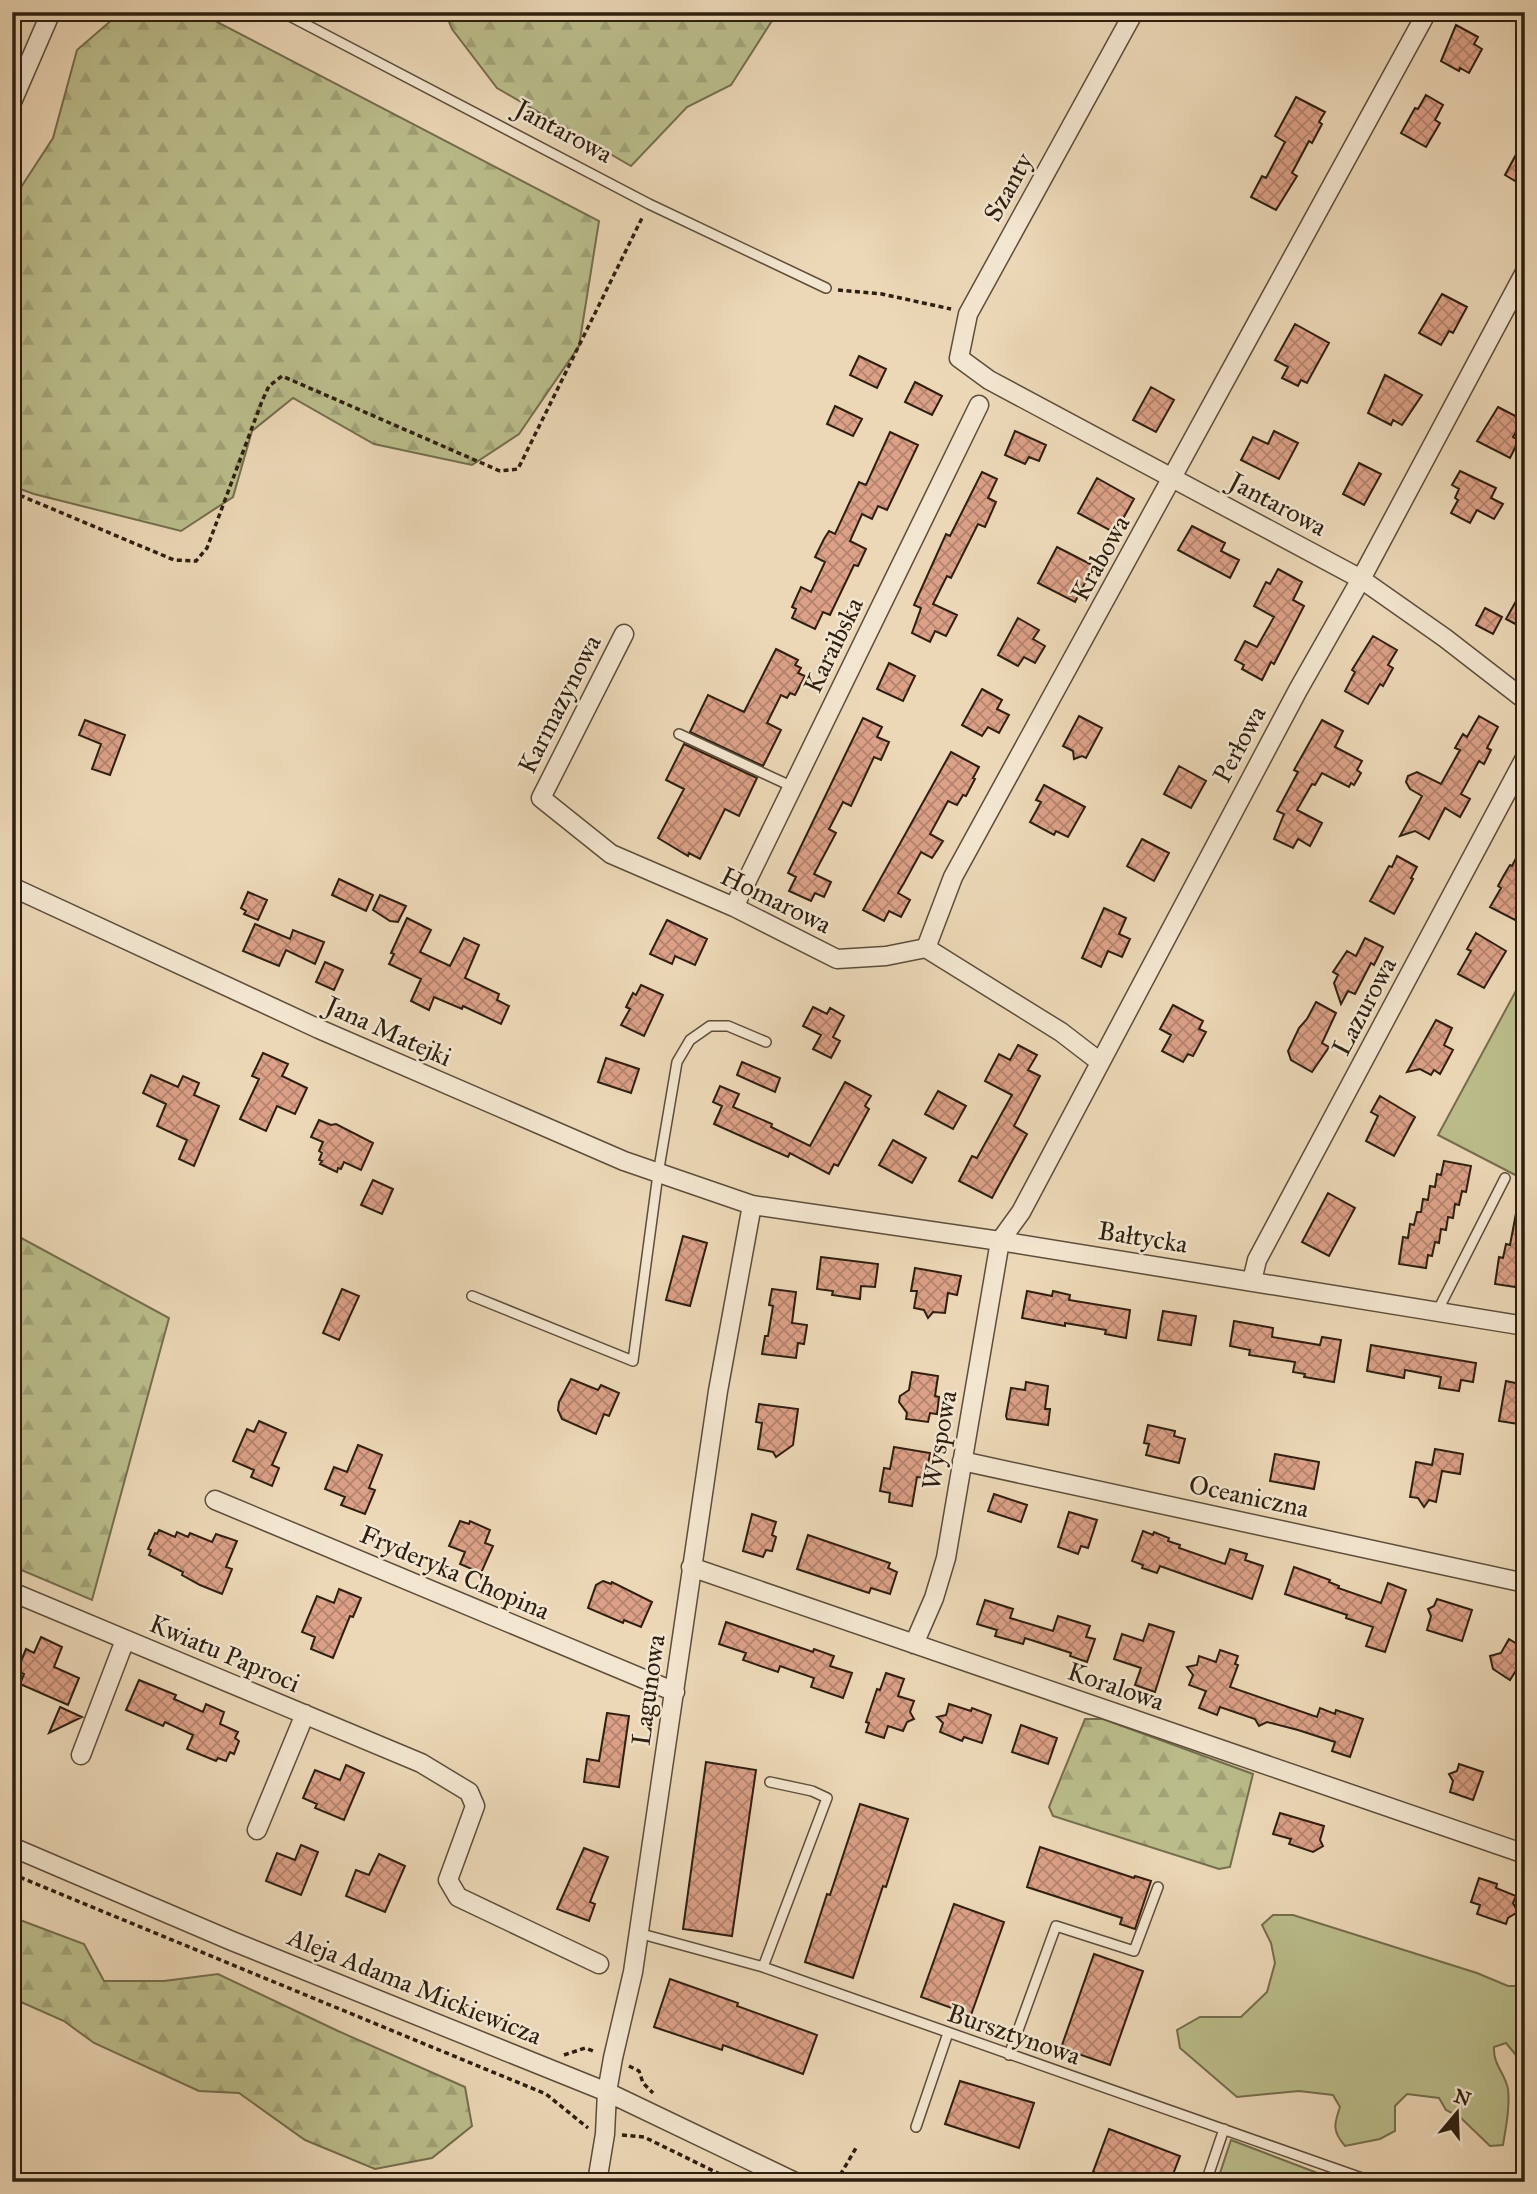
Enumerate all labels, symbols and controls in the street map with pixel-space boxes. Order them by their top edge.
street label: Jantarowa [507,91,618,170]
street label: Szanty [976,146,1040,227]
street label: Jantarowa [1221,464,1332,543]
street label: Krabowa [1063,510,1137,606]
street label: Karaibska [796,592,870,698]
street label: Karmazynowa [510,629,608,779]
street label: Perłowa [1205,700,1273,788]
street label: Homarowa [716,860,836,940]
street label: Lazurowa [1325,951,1403,1061]
street label: Jana Matejki [318,988,457,1073]
street label: Bałtycka [1096,1214,1190,1260]
street label: Wyspowa [915,1388,963,1492]
street label: Oceaniczna [1186,1468,1312,1524]
street label: Fryderyka Chopina [355,1518,555,1626]
street label: Kwiatu Paproci [145,1607,305,1699]
street label: Lagunowa [624,1632,672,1748]
street label: Koralowa [1063,1655,1169,1717]
street label: Aleja Adama Mickiewicza [283,1920,547,2052]
street label: Bursztynowa [943,1996,1085,2072]
north arrow [1422,2078,1492,2148]
text: N [1451,2084,1474,2111]

